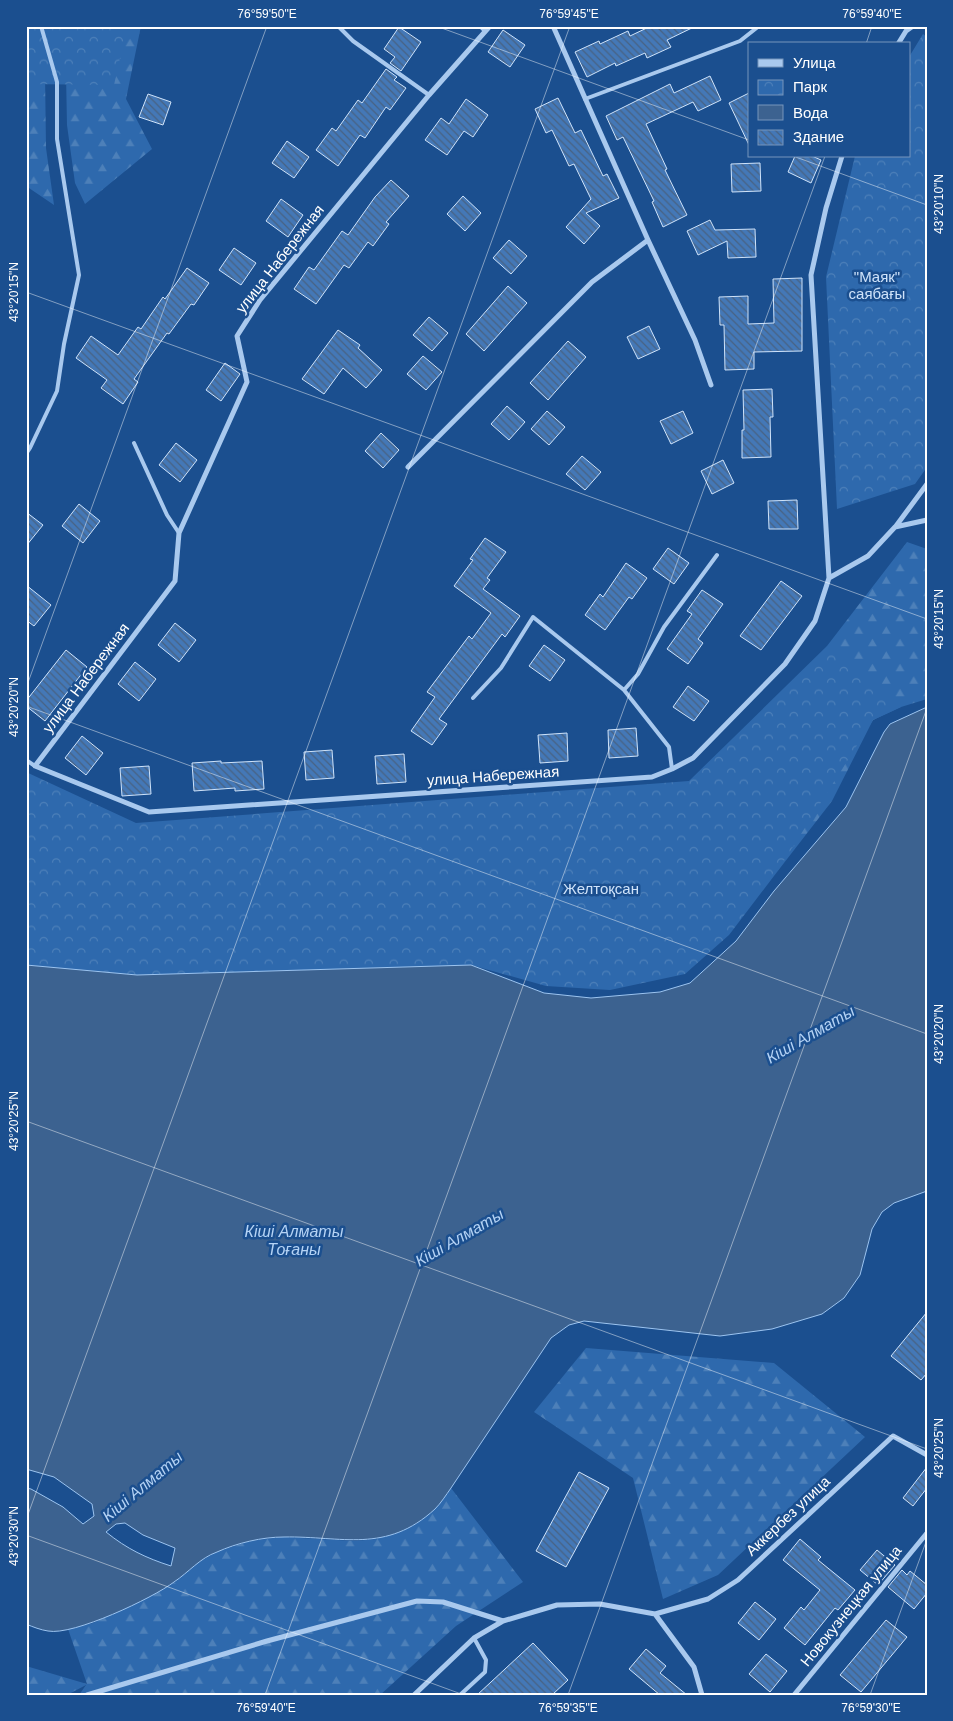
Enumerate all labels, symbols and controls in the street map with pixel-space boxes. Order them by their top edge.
text: 76°59'50"E [237,7,297,21]
text: 76°59'45"E [539,7,599,21]
text: 76°59'40"E [842,7,902,21]
legend [748,42,910,158]
text: Улица [793,54,836,71]
text: Парк [793,78,827,95]
text: Вода [793,104,829,121]
text: Здание [793,128,844,145]
text: 43°20'10"N [932,174,946,234]
street label: улица Набережная [232,201,327,316]
text: 43°20'15"N [7,262,21,322]
park label: "Маяк" саябағы [849,268,905,302]
text: 43°20'15"N [932,589,946,649]
street label: улица Набережная [39,620,132,736]
text: 43°20'20"N [7,677,21,737]
street label: улица Набережная [426,762,560,789]
park label: Желтоқсан [563,880,639,897]
water label: Кіші Алматы [763,1002,858,1067]
text: 43°20'20"N [932,1004,946,1064]
text: 43°20'25"N [7,1091,21,1151]
water label: Кіші Алматы [412,1205,507,1270]
water label: Кіші Алматы Тоғаны [245,1223,344,1258]
text: 43°20'25"N [932,1418,946,1478]
water label: Кіші Алматы [99,1448,186,1525]
street label: Аккербез улица [742,1472,834,1559]
text: 43°20'30"N [7,1506,21,1566]
street label: Новокузнецкая улица [797,1541,905,1669]
text: 76°59'40"E [236,1701,296,1715]
text: 76°59'35"E [538,1701,598,1715]
text: 76°59'30"E [841,1701,901,1715]

